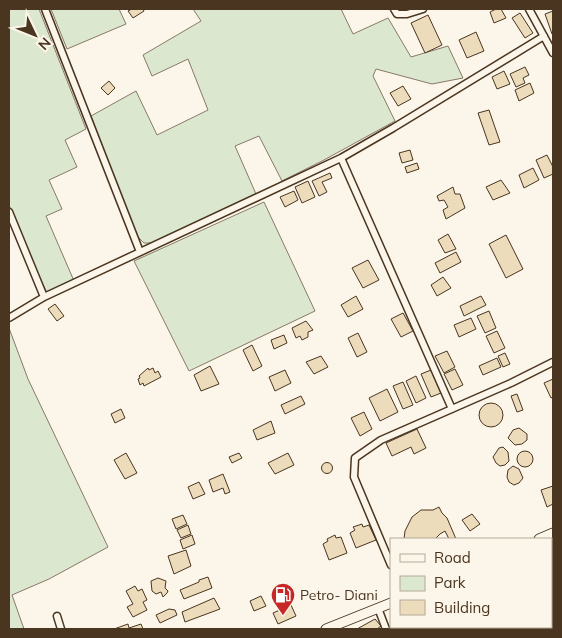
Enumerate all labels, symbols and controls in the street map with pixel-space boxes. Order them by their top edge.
north arrow [10,10,60,60]
text: N [34,34,55,54]
legend [390,538,552,628]
text: Road [434,548,471,567]
text: Park [434,573,466,592]
fuel station icon: Petro- Diani [270,582,296,616]
place label: Petro- Diani [300,586,378,604]
text: Building [434,598,490,617]

